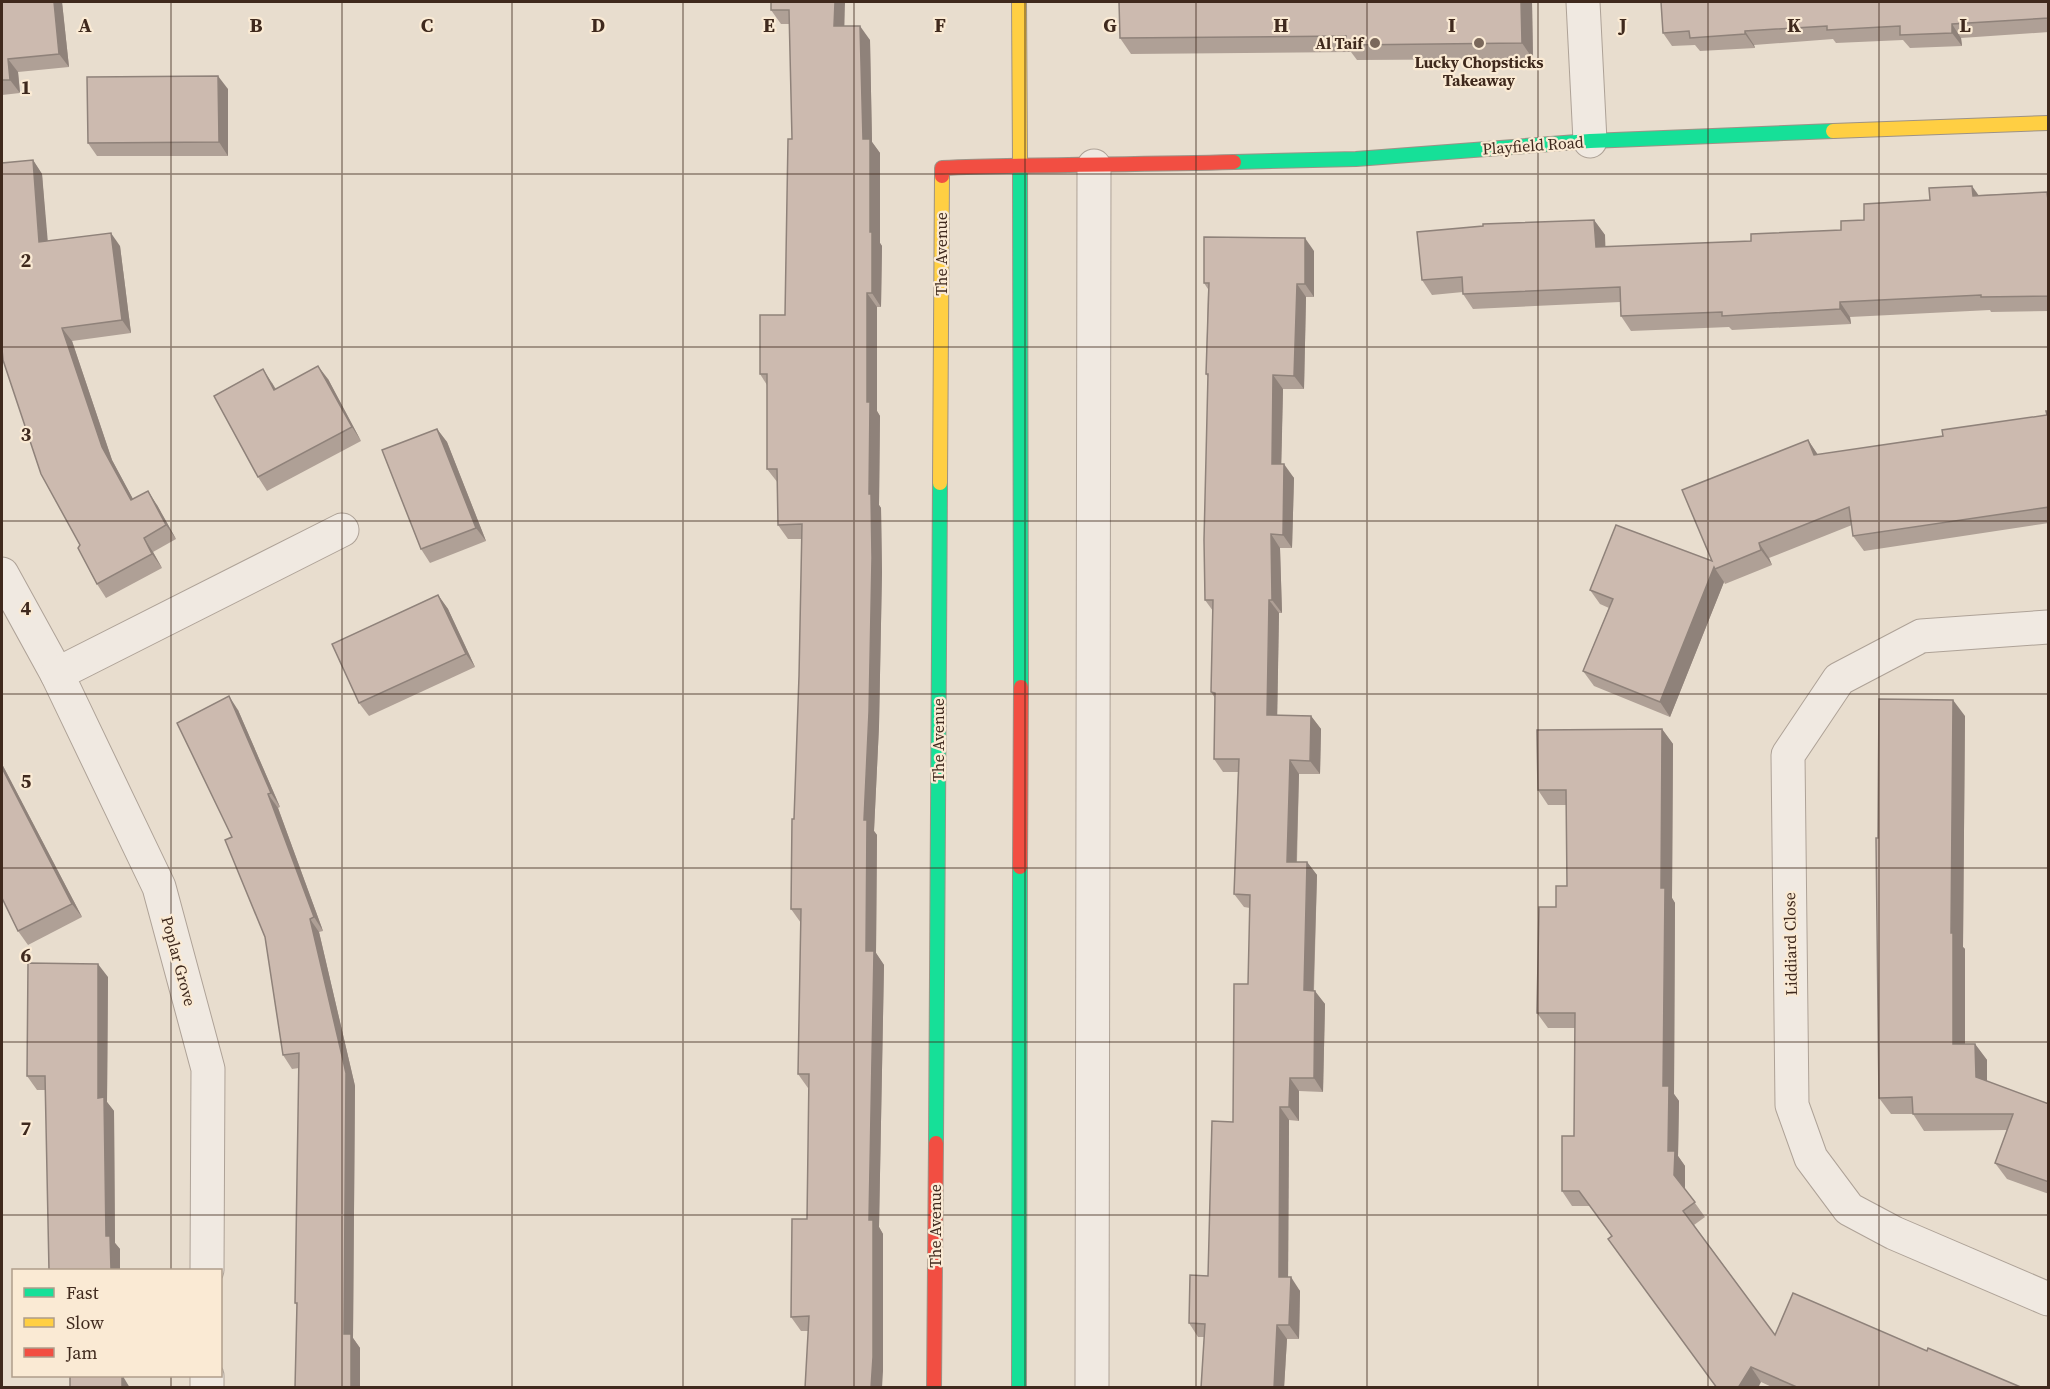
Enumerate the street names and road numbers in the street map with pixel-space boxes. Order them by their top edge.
street label: Playfield Road [1481,130,1585,160]
street label: The Avenue [930,212,952,296]
street label: The Avenue [927,698,949,782]
street label: Liddiard Close [1778,892,1802,996]
street label: Poplar Grove [156,914,202,1008]
street label: The Avenue [924,1184,946,1268]

